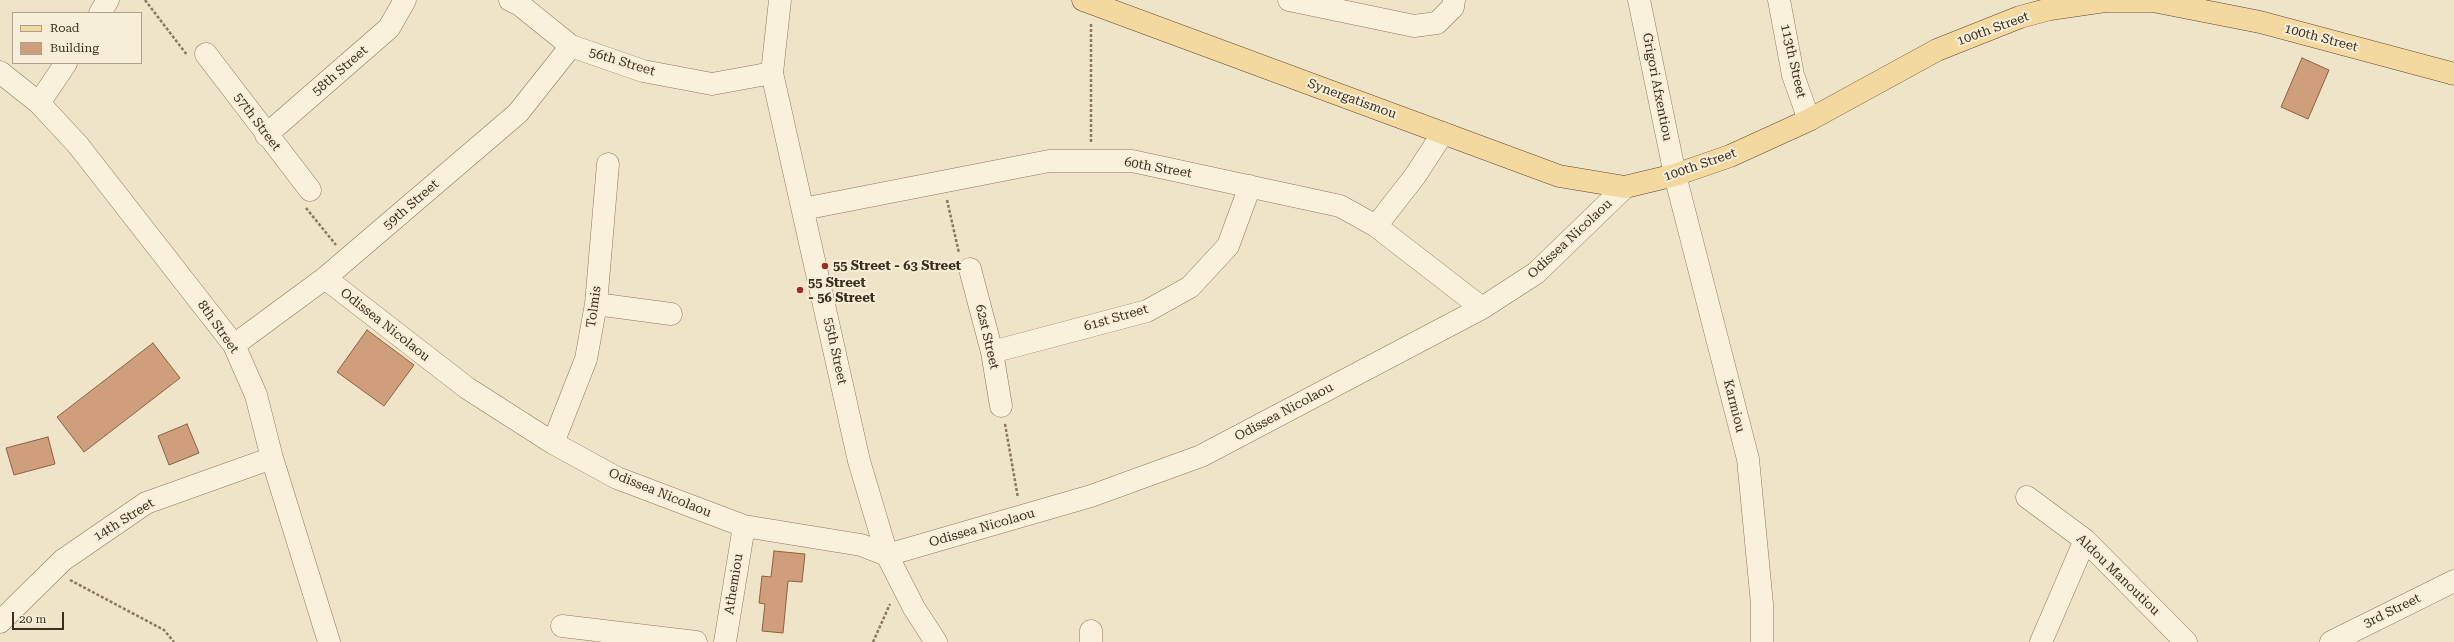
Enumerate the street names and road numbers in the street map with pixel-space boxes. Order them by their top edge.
street label: 100th Street [1955,9,2031,49]
street label: 100th Street [2282,21,2360,55]
street label: 113th Street [1777,22,1809,100]
street label: Grigori Afxentiou [1639,32,1675,142]
street label: 58th Street [309,43,371,99]
street label: 56th Street [587,45,657,79]
street label: Synergatismou [1305,76,1399,122]
street label: 57th Street [230,90,284,154]
street label: 100th Street [1662,145,1738,185]
street label: 60th Street [1123,154,1193,182]
street label: 59th Street [380,177,442,233]
street label: Odissea Nicolaou [1525,196,1615,282]
street label: Odissea Nicolaou [337,285,433,365]
street label: Tolmis [583,285,605,329]
street label: 8th Street [194,298,242,356]
street label: 61st Street [1082,301,1150,335]
street label: 62st Street [972,303,1002,371]
street label: 55th Street [820,316,850,386]
street label: Karmiou [1720,378,1748,434]
street label: Odissea Nicolaou [1232,379,1336,445]
street label: Odissea Nicolaou [606,465,714,521]
street label: 14th Street [91,495,157,545]
street label: Odissea Nicolaou [927,505,1037,551]
street label: Aldou Manoutiou [2073,531,2163,619]
street label: Athemiou [721,552,747,616]
street label: 3rd Street [2361,591,2423,631]

